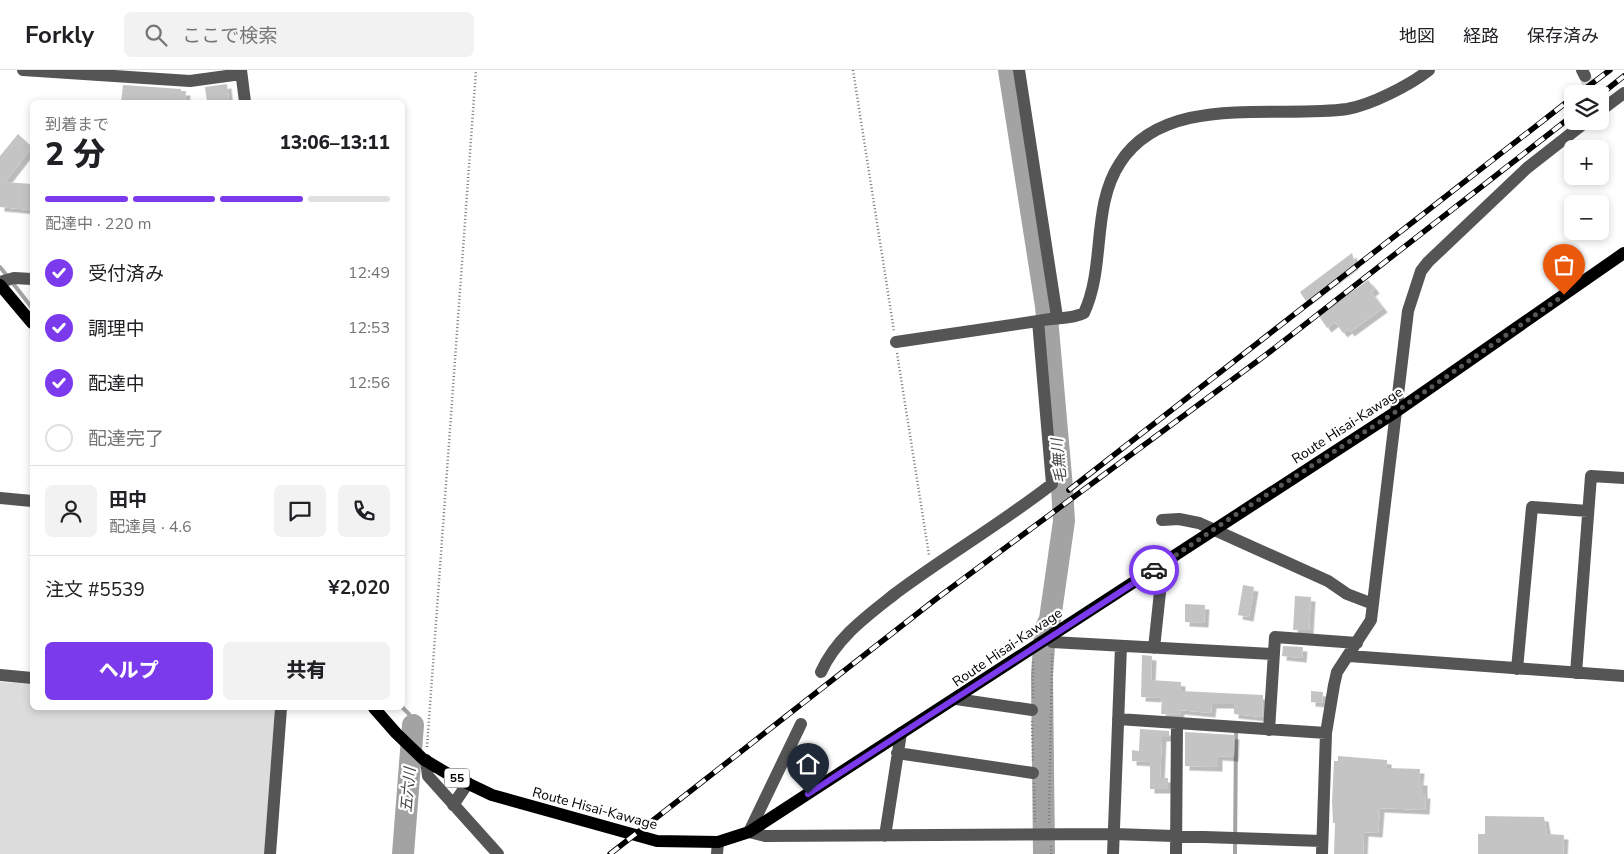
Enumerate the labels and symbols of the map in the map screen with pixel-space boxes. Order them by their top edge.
pin [1543,244,1585,295]
street label: Route Hisai-Kawage [1288,382,1406,468]
water label: 毛無川 [1047,436,1071,484]
courier [1129,545,1179,595]
street label: Route Hisai-Kawage [949,604,1066,691]
pin [787,743,829,794]
water label: 五六川 [396,765,420,813]
road number: 55 [444,768,470,788]
street label: Route Hisai-Kawage [530,783,660,834]

